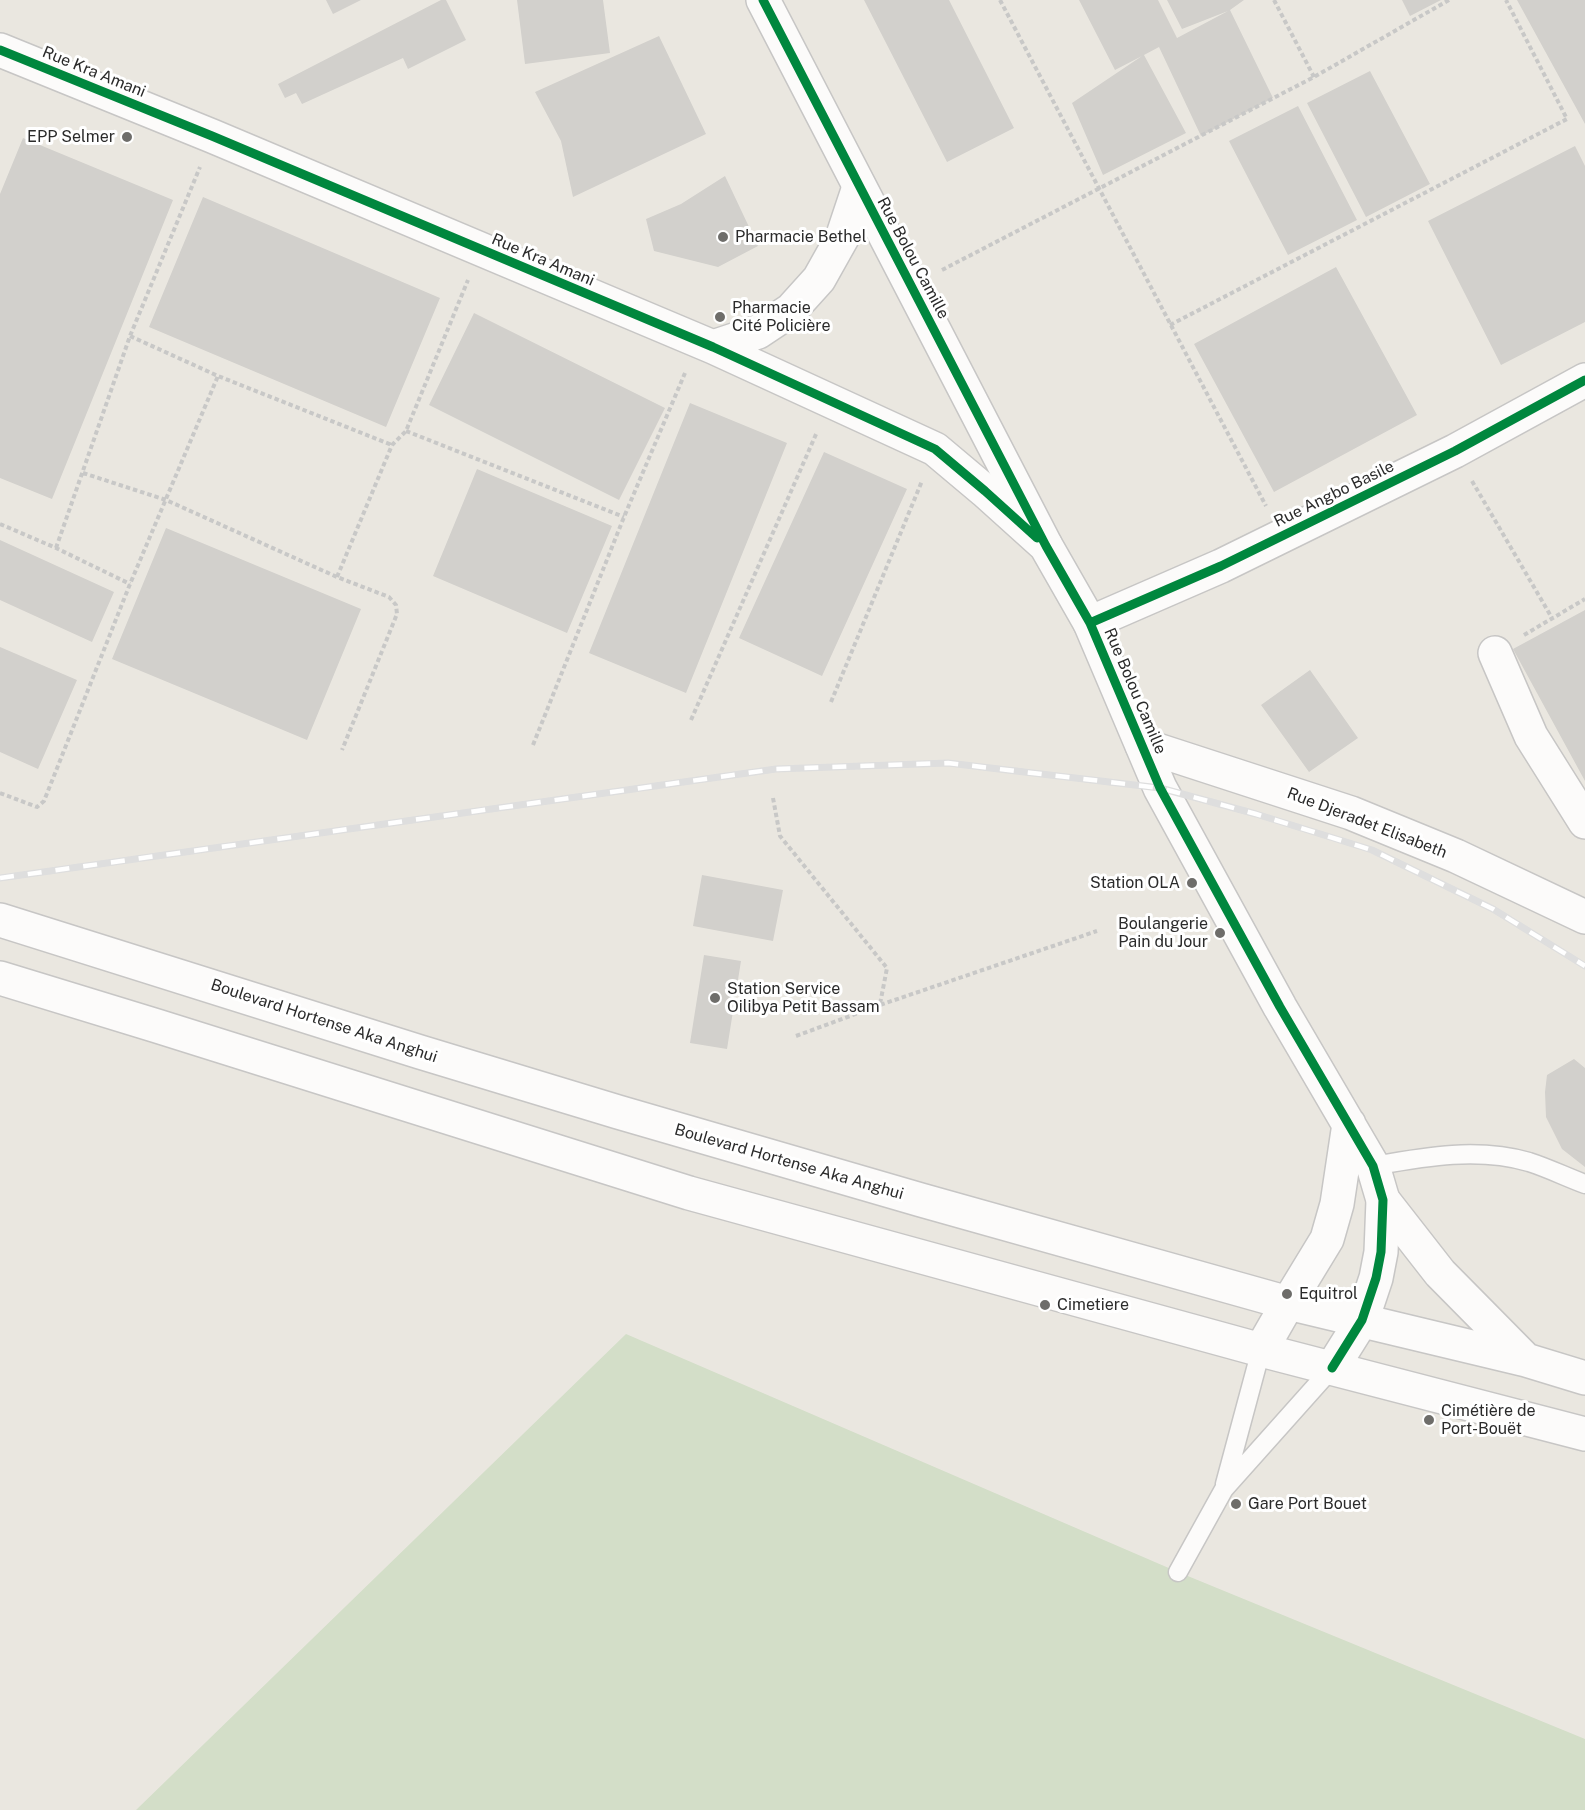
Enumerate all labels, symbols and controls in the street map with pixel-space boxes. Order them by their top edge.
street label: Rue Kra Amani [40,43,148,101]
place label: EPP Selmer [27,127,115,147]
marker: EPP Selmer [120,130,134,144]
street label: Rue Bolou Camille [873,194,953,322]
place label: Pharmacie Bethel [735,227,866,247]
street label: Rue Kra Amani [489,230,597,290]
marker: Pharmacie Bethel [716,230,730,244]
place label: Pharmacie Cité Policière [732,298,831,336]
marker: Pharmacie Cité Policière [713,310,727,324]
street label: Rue Angbo Basile [1271,457,1397,531]
street label: Rue Bolou Camille [1100,625,1170,757]
street label: Rue Djeradet Elisabeth [1284,784,1450,862]
place label: Station OLA [1090,873,1180,893]
marker: Station OLA [1185,876,1199,890]
place label: Boulangerie Pain du Jour [1118,914,1208,952]
marker: Boulangerie Pain du Jour [1213,926,1227,940]
street label: Boulevard Hortense Aka Anghui [208,975,440,1067]
place label: Station Service Oilibya Petit Bassam [727,979,879,1017]
marker: Station Service Oilibya Petit Bassam [708,991,722,1005]
street label: Boulevard Hortense Aka Anghui [672,1120,906,1204]
place label: Equitrol [1299,1284,1358,1304]
marker: Equitrol [1280,1287,1294,1301]
place label: Cimetiere [1057,1295,1129,1315]
marker: Cimetiere [1038,1298,1052,1312]
place label: Cimétière de Port-Bouët [1441,1401,1536,1439]
marker: Cimétière de Port-Bouët [1422,1413,1436,1427]
place label: Gare Port Bouet [1248,1494,1367,1514]
marker: Gare Port Bouet [1229,1497,1243,1511]

